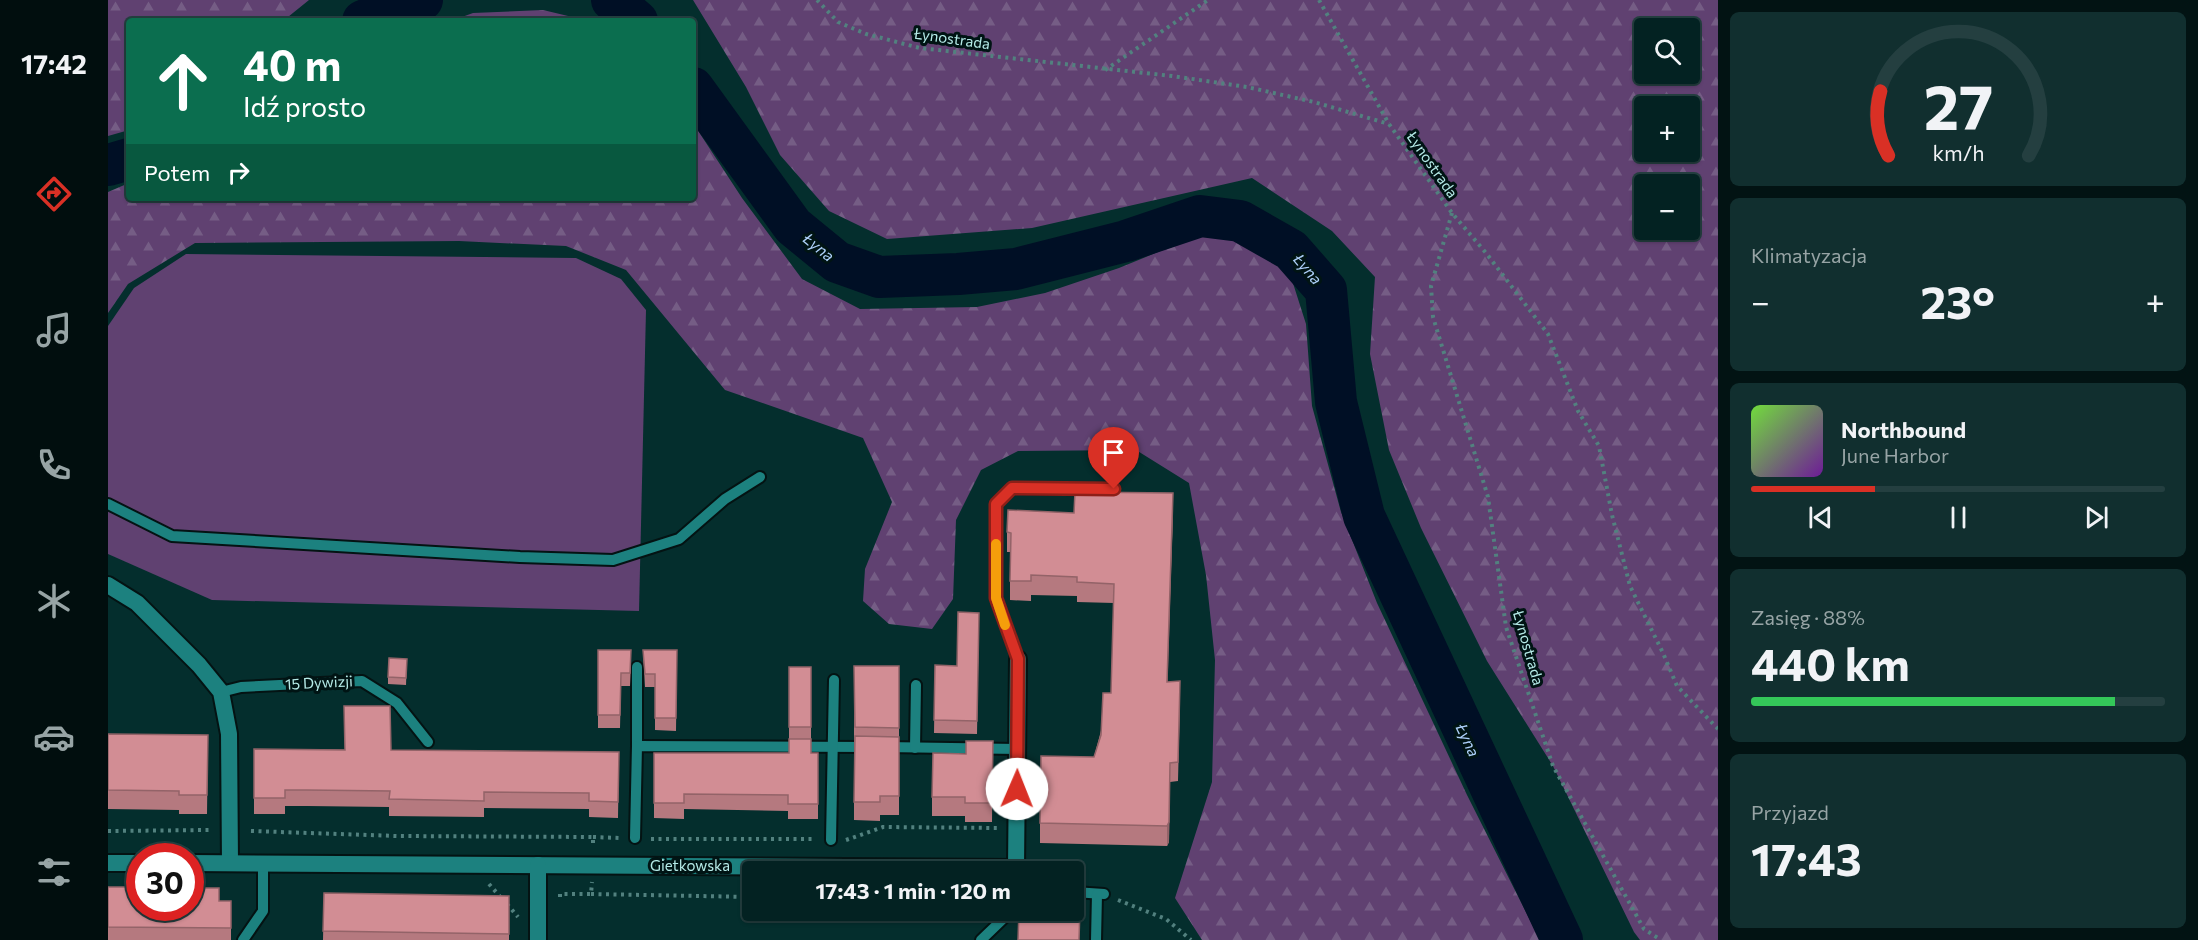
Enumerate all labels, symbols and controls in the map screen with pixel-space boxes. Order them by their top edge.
map controls [1634,18,1700,240]
button: search [1634,18,1700,84]
street label: Łynostrada [912,24,991,52]
text: 40 m [243,38,341,90]
icon: ahead [144,42,222,120]
text: 17:42 [21,47,87,80]
text: 27 [1923,67,1993,143]
text: Idź prosto [243,90,366,123]
button: + [1634,96,1700,162]
street label: Łynostrada [1403,127,1462,201]
text: km/h [1932,139,1984,165]
icon: right [222,156,255,189]
text: Potem [144,159,210,186]
icon: directions [33,173,75,215]
button: − [1634,174,1700,240]
water label: Łyna [800,228,839,265]
text: Klimatyzacja [1751,243,1867,267]
water label: Łyna [1290,249,1327,288]
text: 23° [1921,273,1995,328]
text: − [1751,280,1770,321]
text: + [2146,280,2165,321]
icon: music [33,309,75,351]
text: Northbound [1841,416,1966,443]
pin [1088,427,1139,489]
icon: arrive [1097,436,1130,469]
text: June Harbor [1841,443,1949,467]
icon: phone [33,444,75,486]
icon: previous [1804,501,1837,534]
icon: pause [1942,501,1975,534]
icon: next [2080,501,2113,534]
icon: climate [33,580,75,622]
text: Zasięg · 88% [1751,605,1865,629]
street label: Łynostrada [1509,607,1548,687]
text: 440 km [1751,635,1910,690]
street label: 15 Dywizji [285,671,353,693]
icon: car [33,716,75,758]
water label: Łyna [1453,720,1484,759]
position arrow [985,757,1049,821]
text: Przyjazd [1751,800,1829,824]
text: 17:43 [1751,830,1862,885]
speed limit sign: 30 [126,843,204,921]
icon: filters [33,851,75,893]
street label: Gietkowska [650,856,730,874]
text: 17:43 · 1 min · 120 m [815,877,1011,904]

